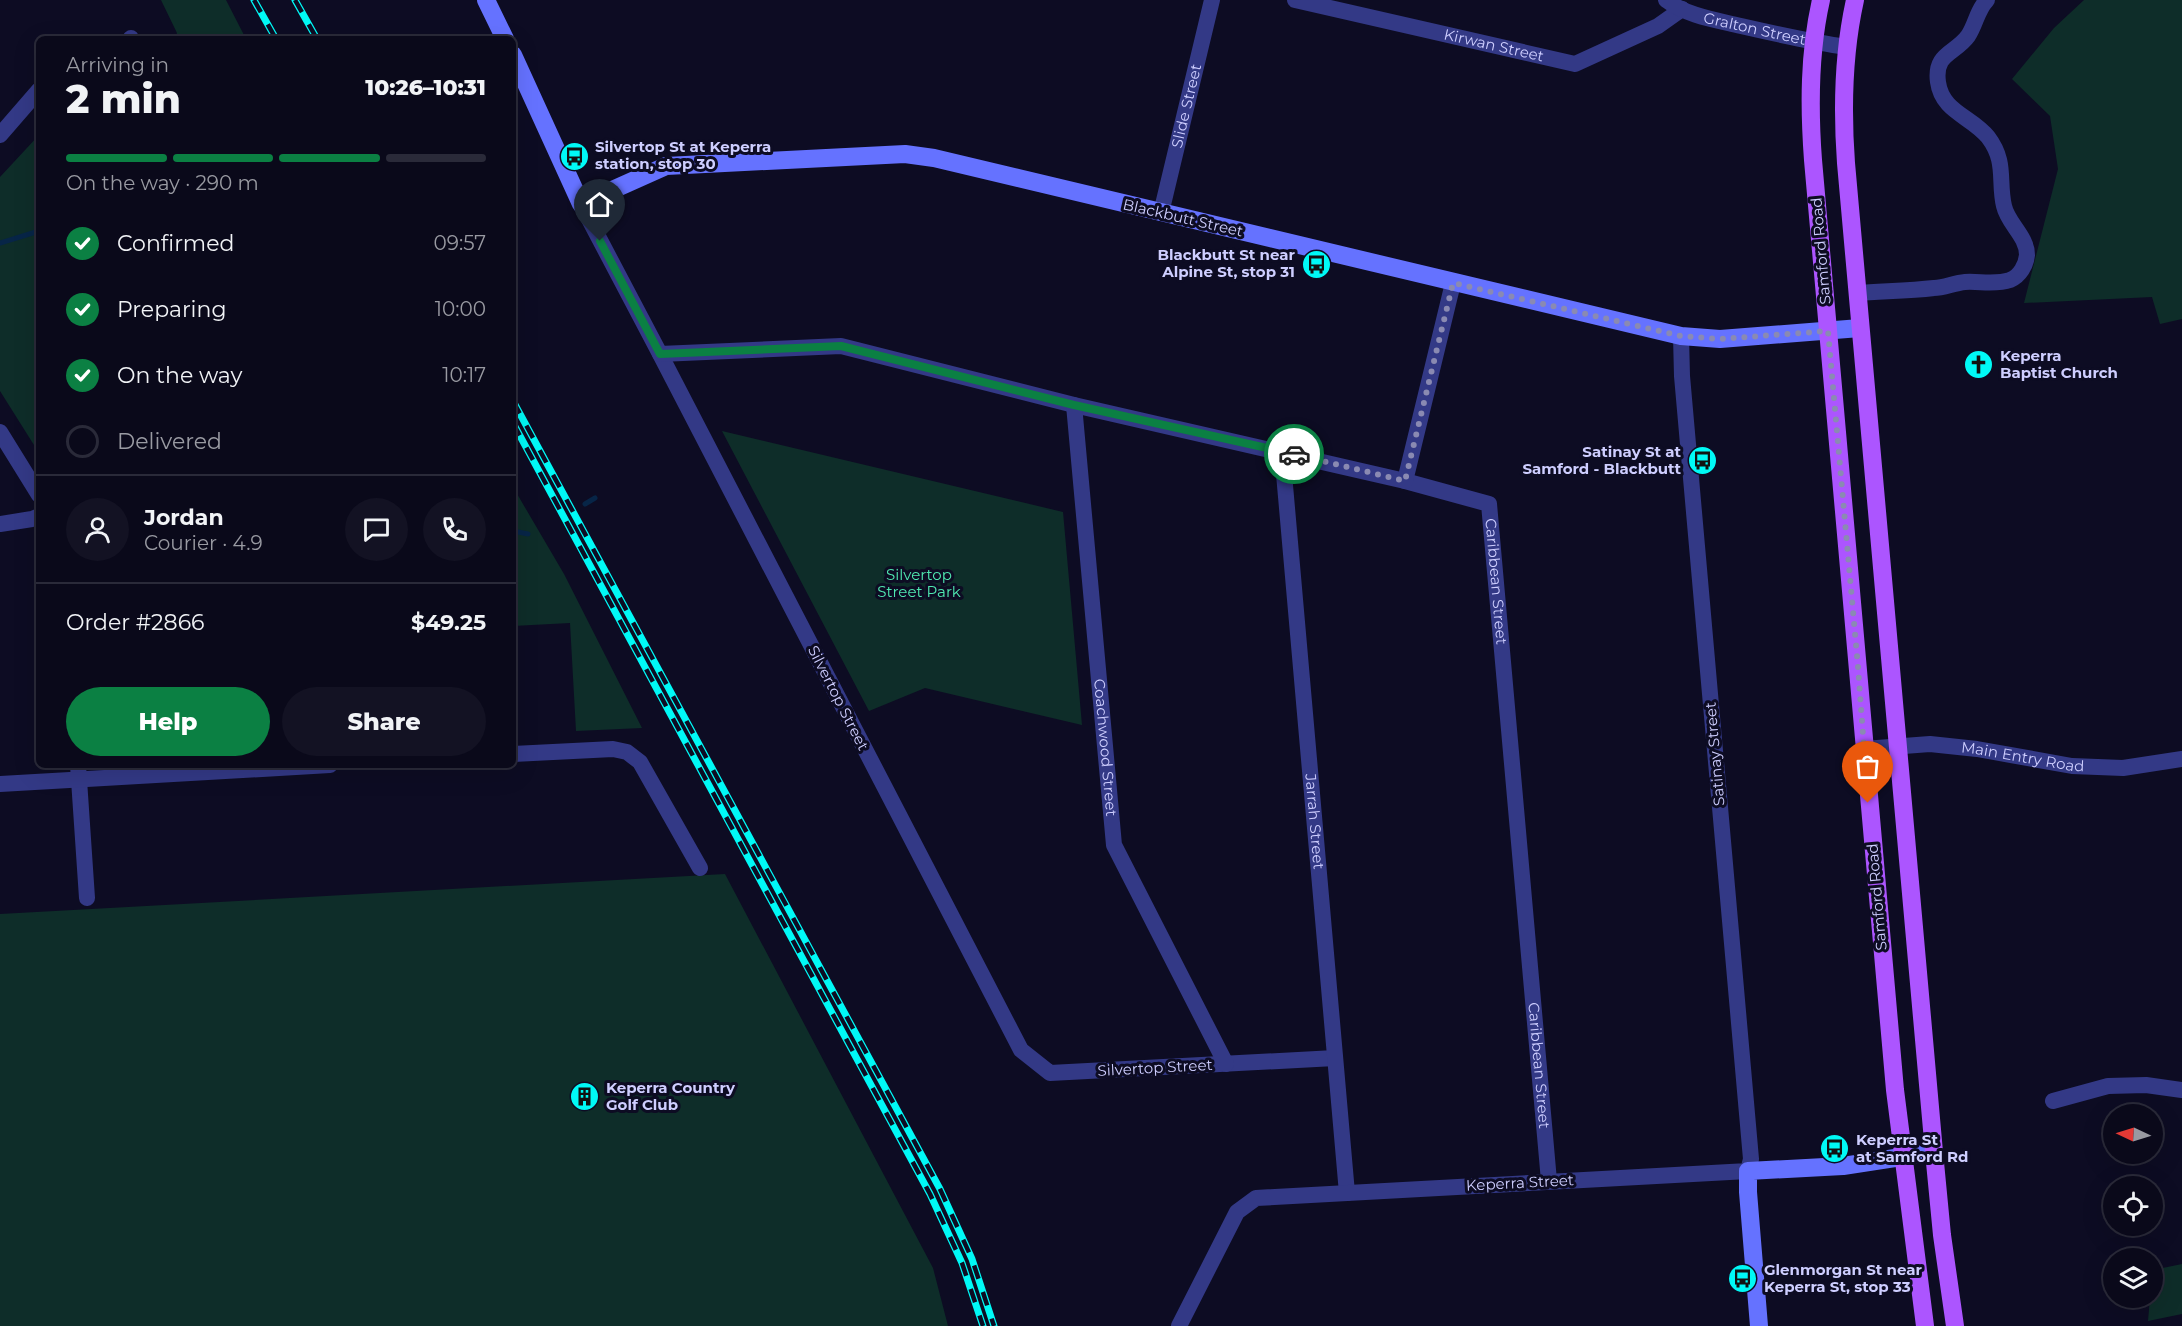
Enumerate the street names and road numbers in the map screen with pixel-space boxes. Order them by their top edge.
street label: Gralton Street [1702,8,1808,49]
street label: Kirwan Street [1442,24,1546,66]
street label: Slide Street [1167,62,1205,150]
street label: Blackbutt Street [1121,194,1245,241]
street label: Samford Road [1806,197,1835,305]
street label: Caribbean Street [1481,517,1511,645]
street label: Silvertop Street [804,642,873,753]
street label: Coachwood Street [1090,678,1121,817]
street label: Satinay Street [1700,701,1729,807]
street label: Main Entry Road [1960,737,2085,775]
street label: Jarrah Street [1301,772,1329,870]
street label: Samford Road [1862,843,1891,951]
street label: Caribbean Street [1524,1002,1554,1130]
street label: Silvertop Street [1097,1055,1213,1080]
street label: Keperra Street [1466,1170,1574,1195]

